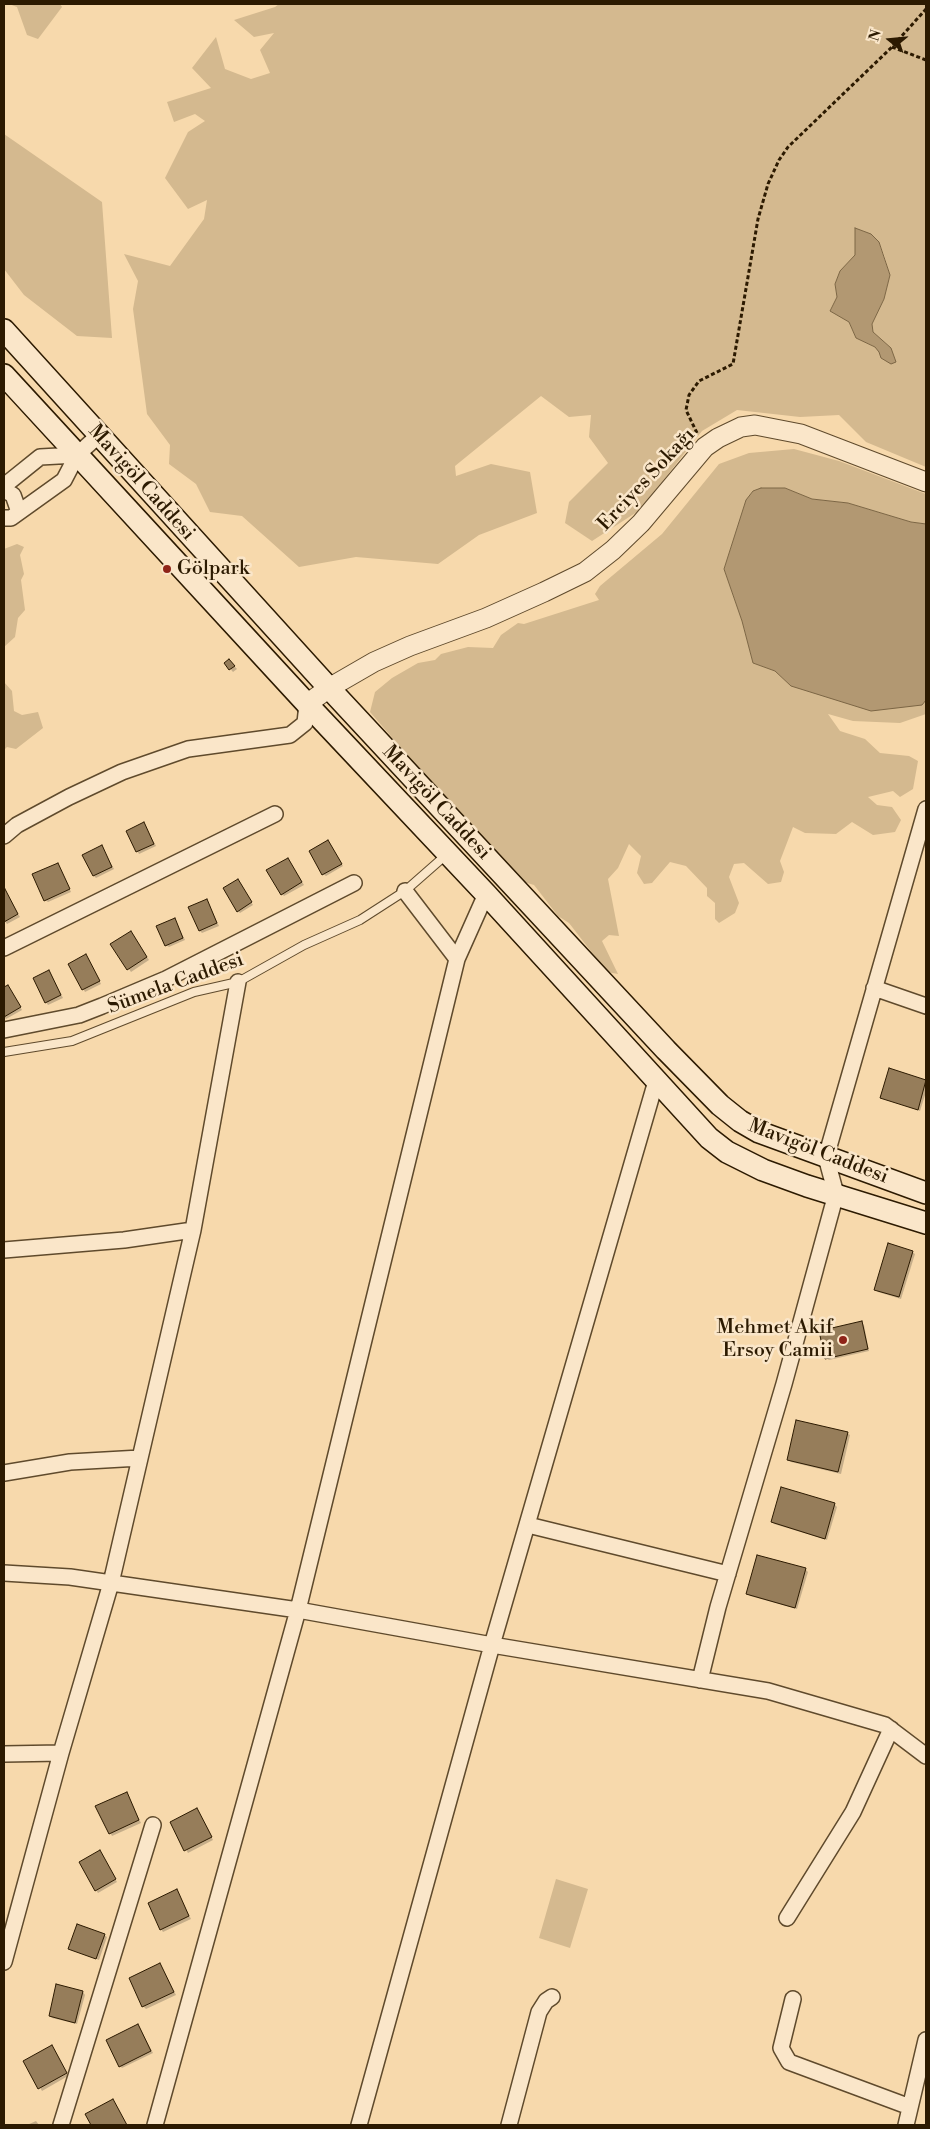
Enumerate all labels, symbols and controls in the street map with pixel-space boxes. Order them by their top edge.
north arrow [865,15,915,65]
text: N [865,28,886,44]
street label: Mavigöl Caddesi [83,420,199,546]
street label: Erciyes Sokağı [593,423,701,537]
place label: Gölpark [177,557,249,581]
marker: Gölpark [161,563,173,575]
street label: Mavigöl Caddesi [377,741,495,865]
street label: Sümela Caddesi [105,948,247,1020]
street label: Mavigöl Caddesi [745,1114,891,1190]
place label: Mehmet Akif Ersoy Camii [716,1316,833,1363]
marker: Mehmet Akif Ersoy Camii [837,1334,849,1346]

